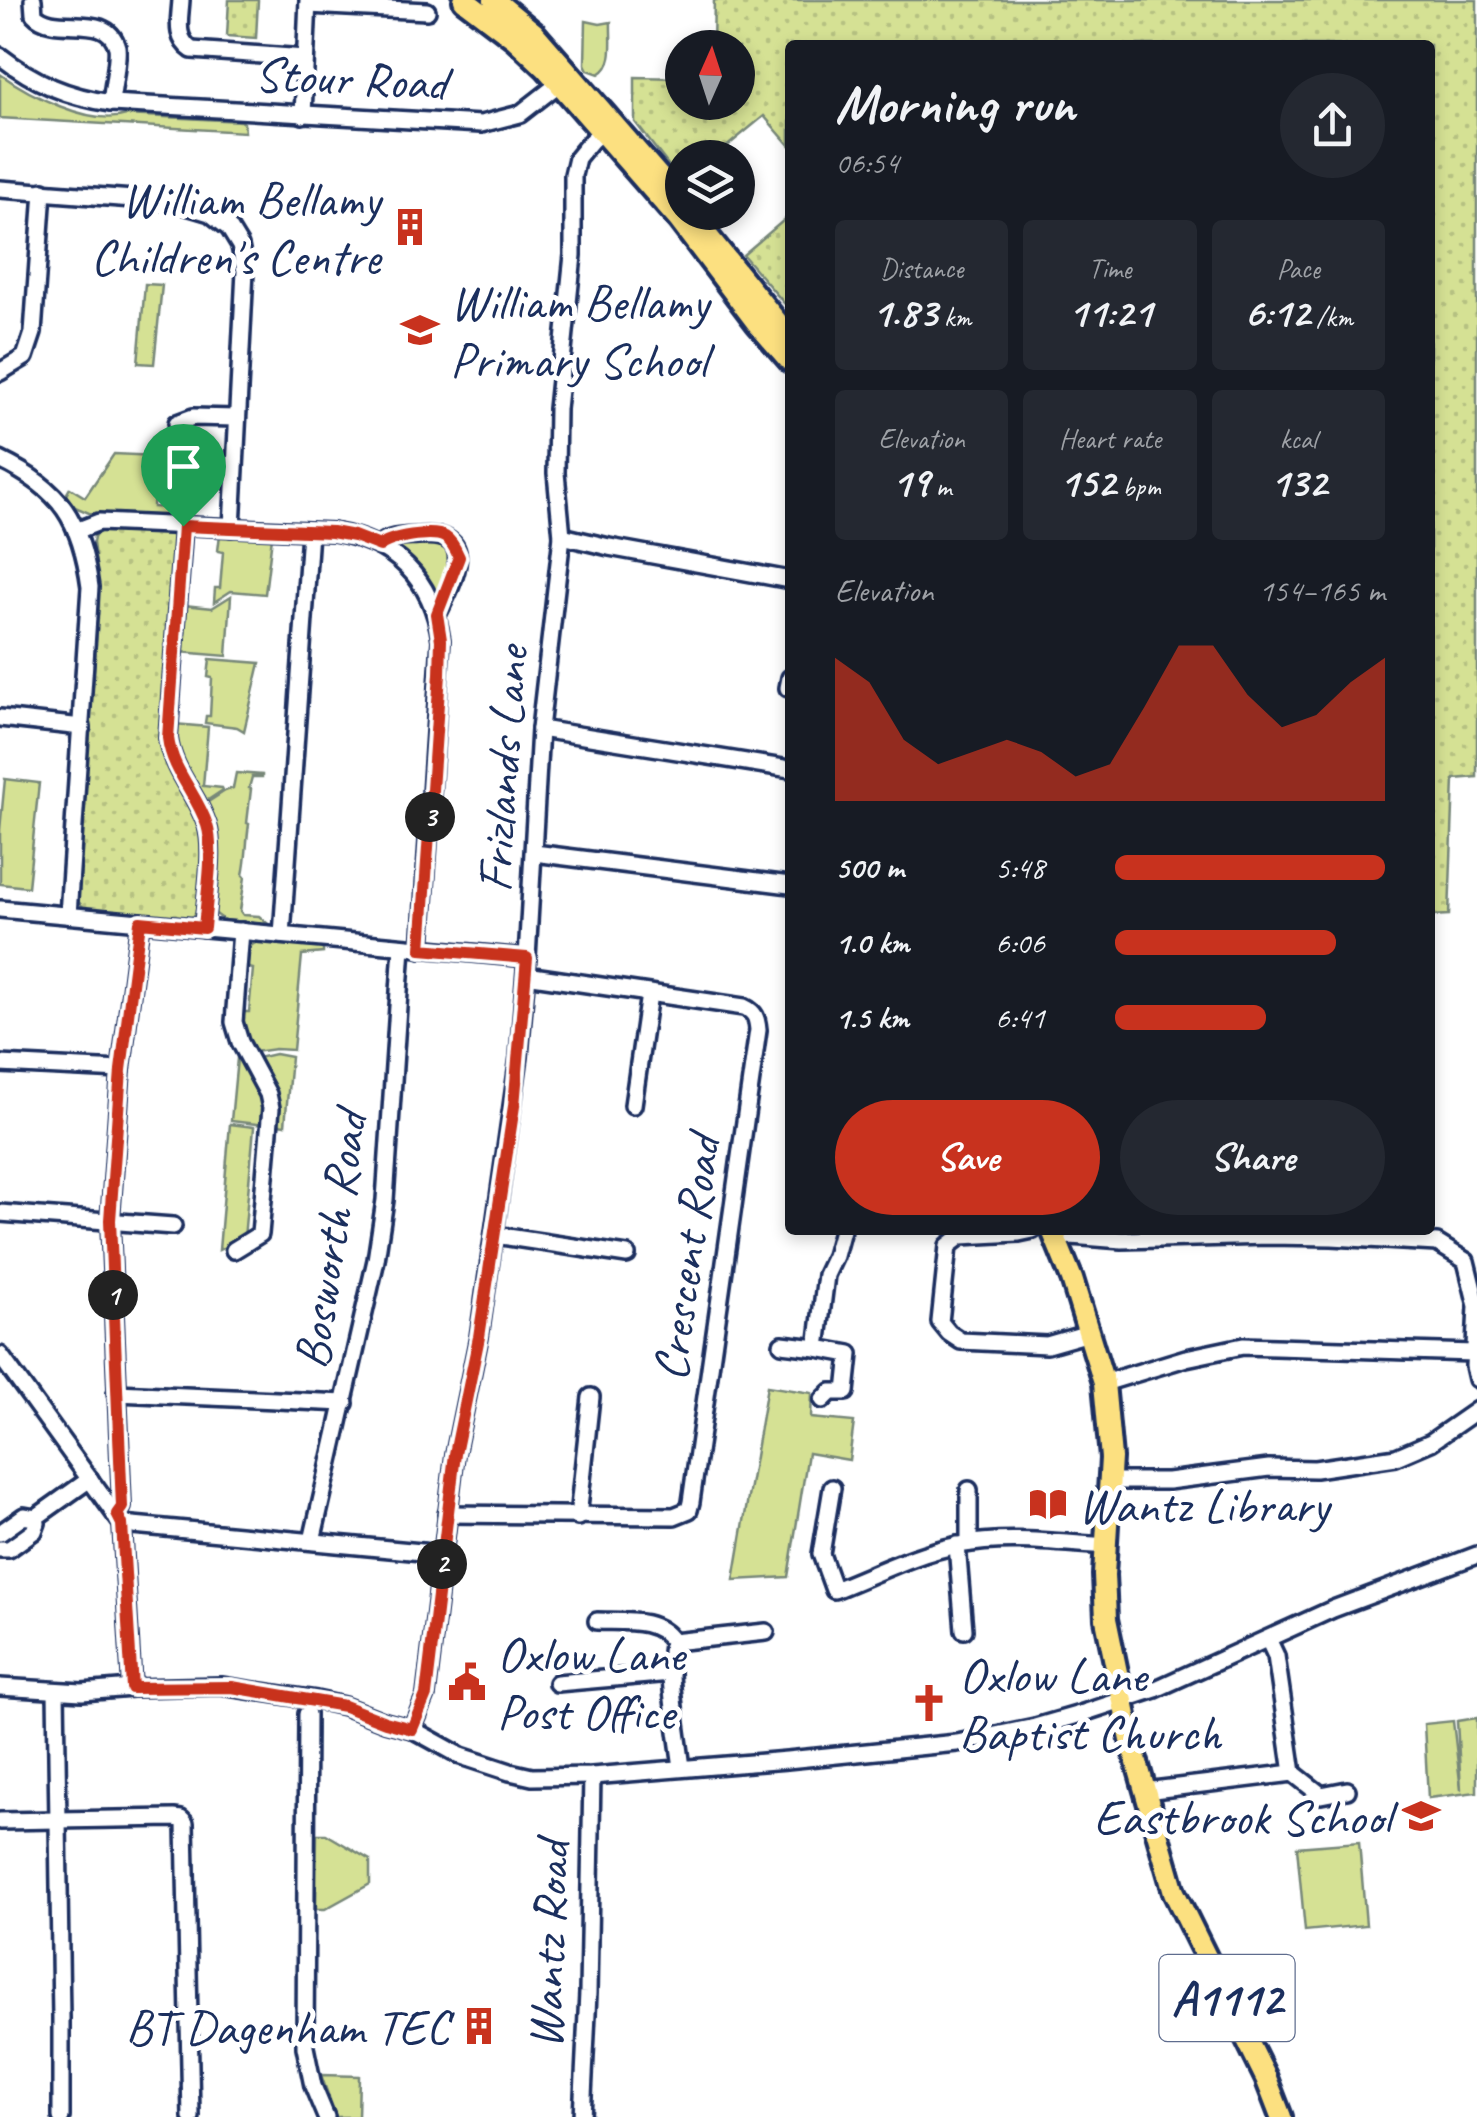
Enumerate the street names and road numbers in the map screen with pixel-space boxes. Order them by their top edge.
street label: Stour Road [253,42,455,115]
street label: Frizlands Lane [462,641,543,894]
street label: Bosworth Road [279,1101,383,1373]
street label: Crescent Road [638,1126,736,1385]
street label: Wantz Road [513,1833,584,2050]
road number: A1112 [1160,1955,1294,2041]

